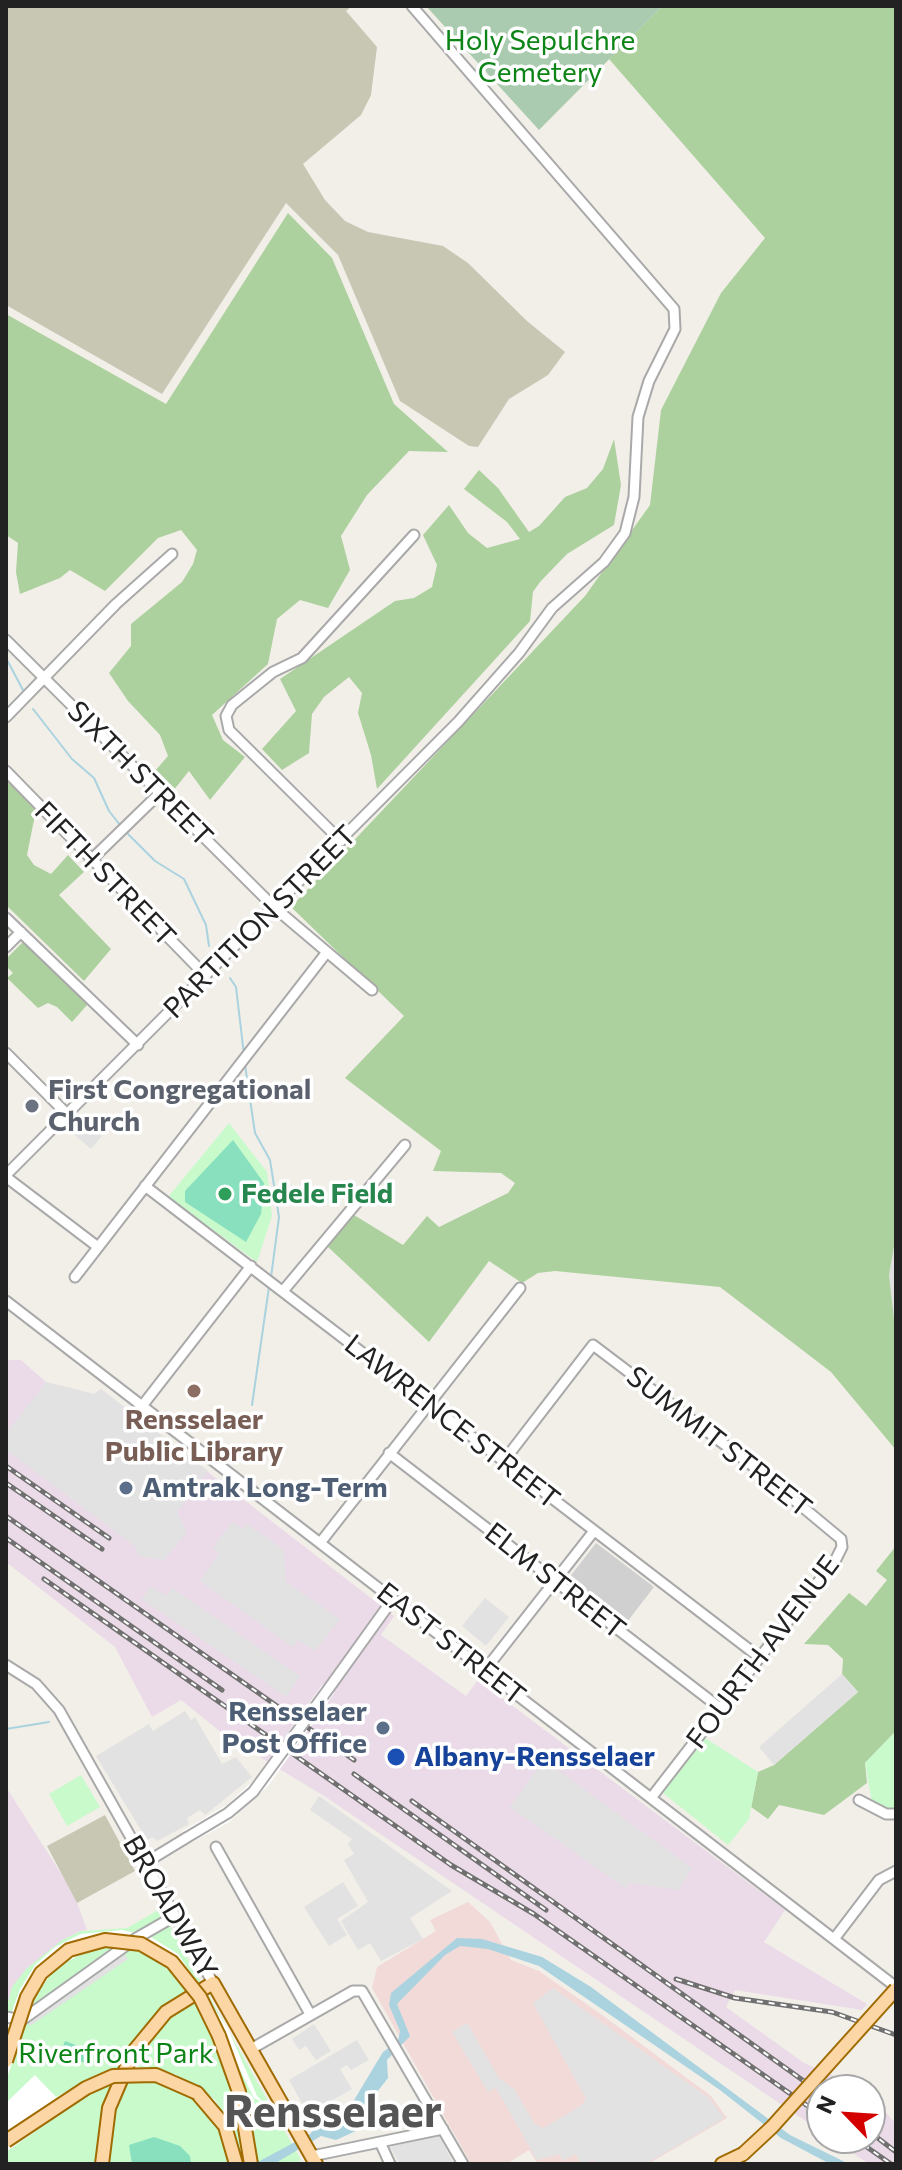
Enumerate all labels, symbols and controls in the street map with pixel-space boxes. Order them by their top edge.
park label: Holy Sepulchre Cemetery [445,24,635,90]
street label: SIXTH STREET [60,694,220,854]
street label: FIFTH STREET [28,795,182,953]
street label: PARTITION STREET [157,819,363,1025]
place label: First Congregational Church [48,1073,312,1139]
marker: First Congregational Church [23,1097,41,1115]
place label: Fedele Field [241,1177,393,1211]
marker: Fedele Field [216,1185,234,1203]
street label: LAWRENCE STREET [338,1328,566,1516]
street label: SUMMIT STREET [620,1359,818,1525]
marker: Rensselaer Public Library [185,1382,203,1400]
place label: Rensselaer Public Library [105,1403,283,1469]
place label: Amtrak Long-Term [142,1471,388,1505]
marker: Amtrak Long-Term [117,1479,135,1497]
street label: ELM STREET [478,1516,632,1646]
street label: FOURTH AVENUE [679,1549,847,1755]
street label: EAST STREET [370,1576,532,1712]
place label: Rensselaer Post Office [222,1695,367,1761]
marker: Rensselaer Post Office [374,1719,392,1737]
place label: Albany-Rensselaer [414,1740,655,1774]
marker: Albany-Rensselaer [385,1746,407,1768]
street label: BROADWAY [116,1830,224,1984]
park label: Riverfront Park [18,2037,214,2071]
north arrow [806,2074,886,2154]
district label: Rensselaer [224,2086,442,2138]
text: N [810,2091,841,2118]

